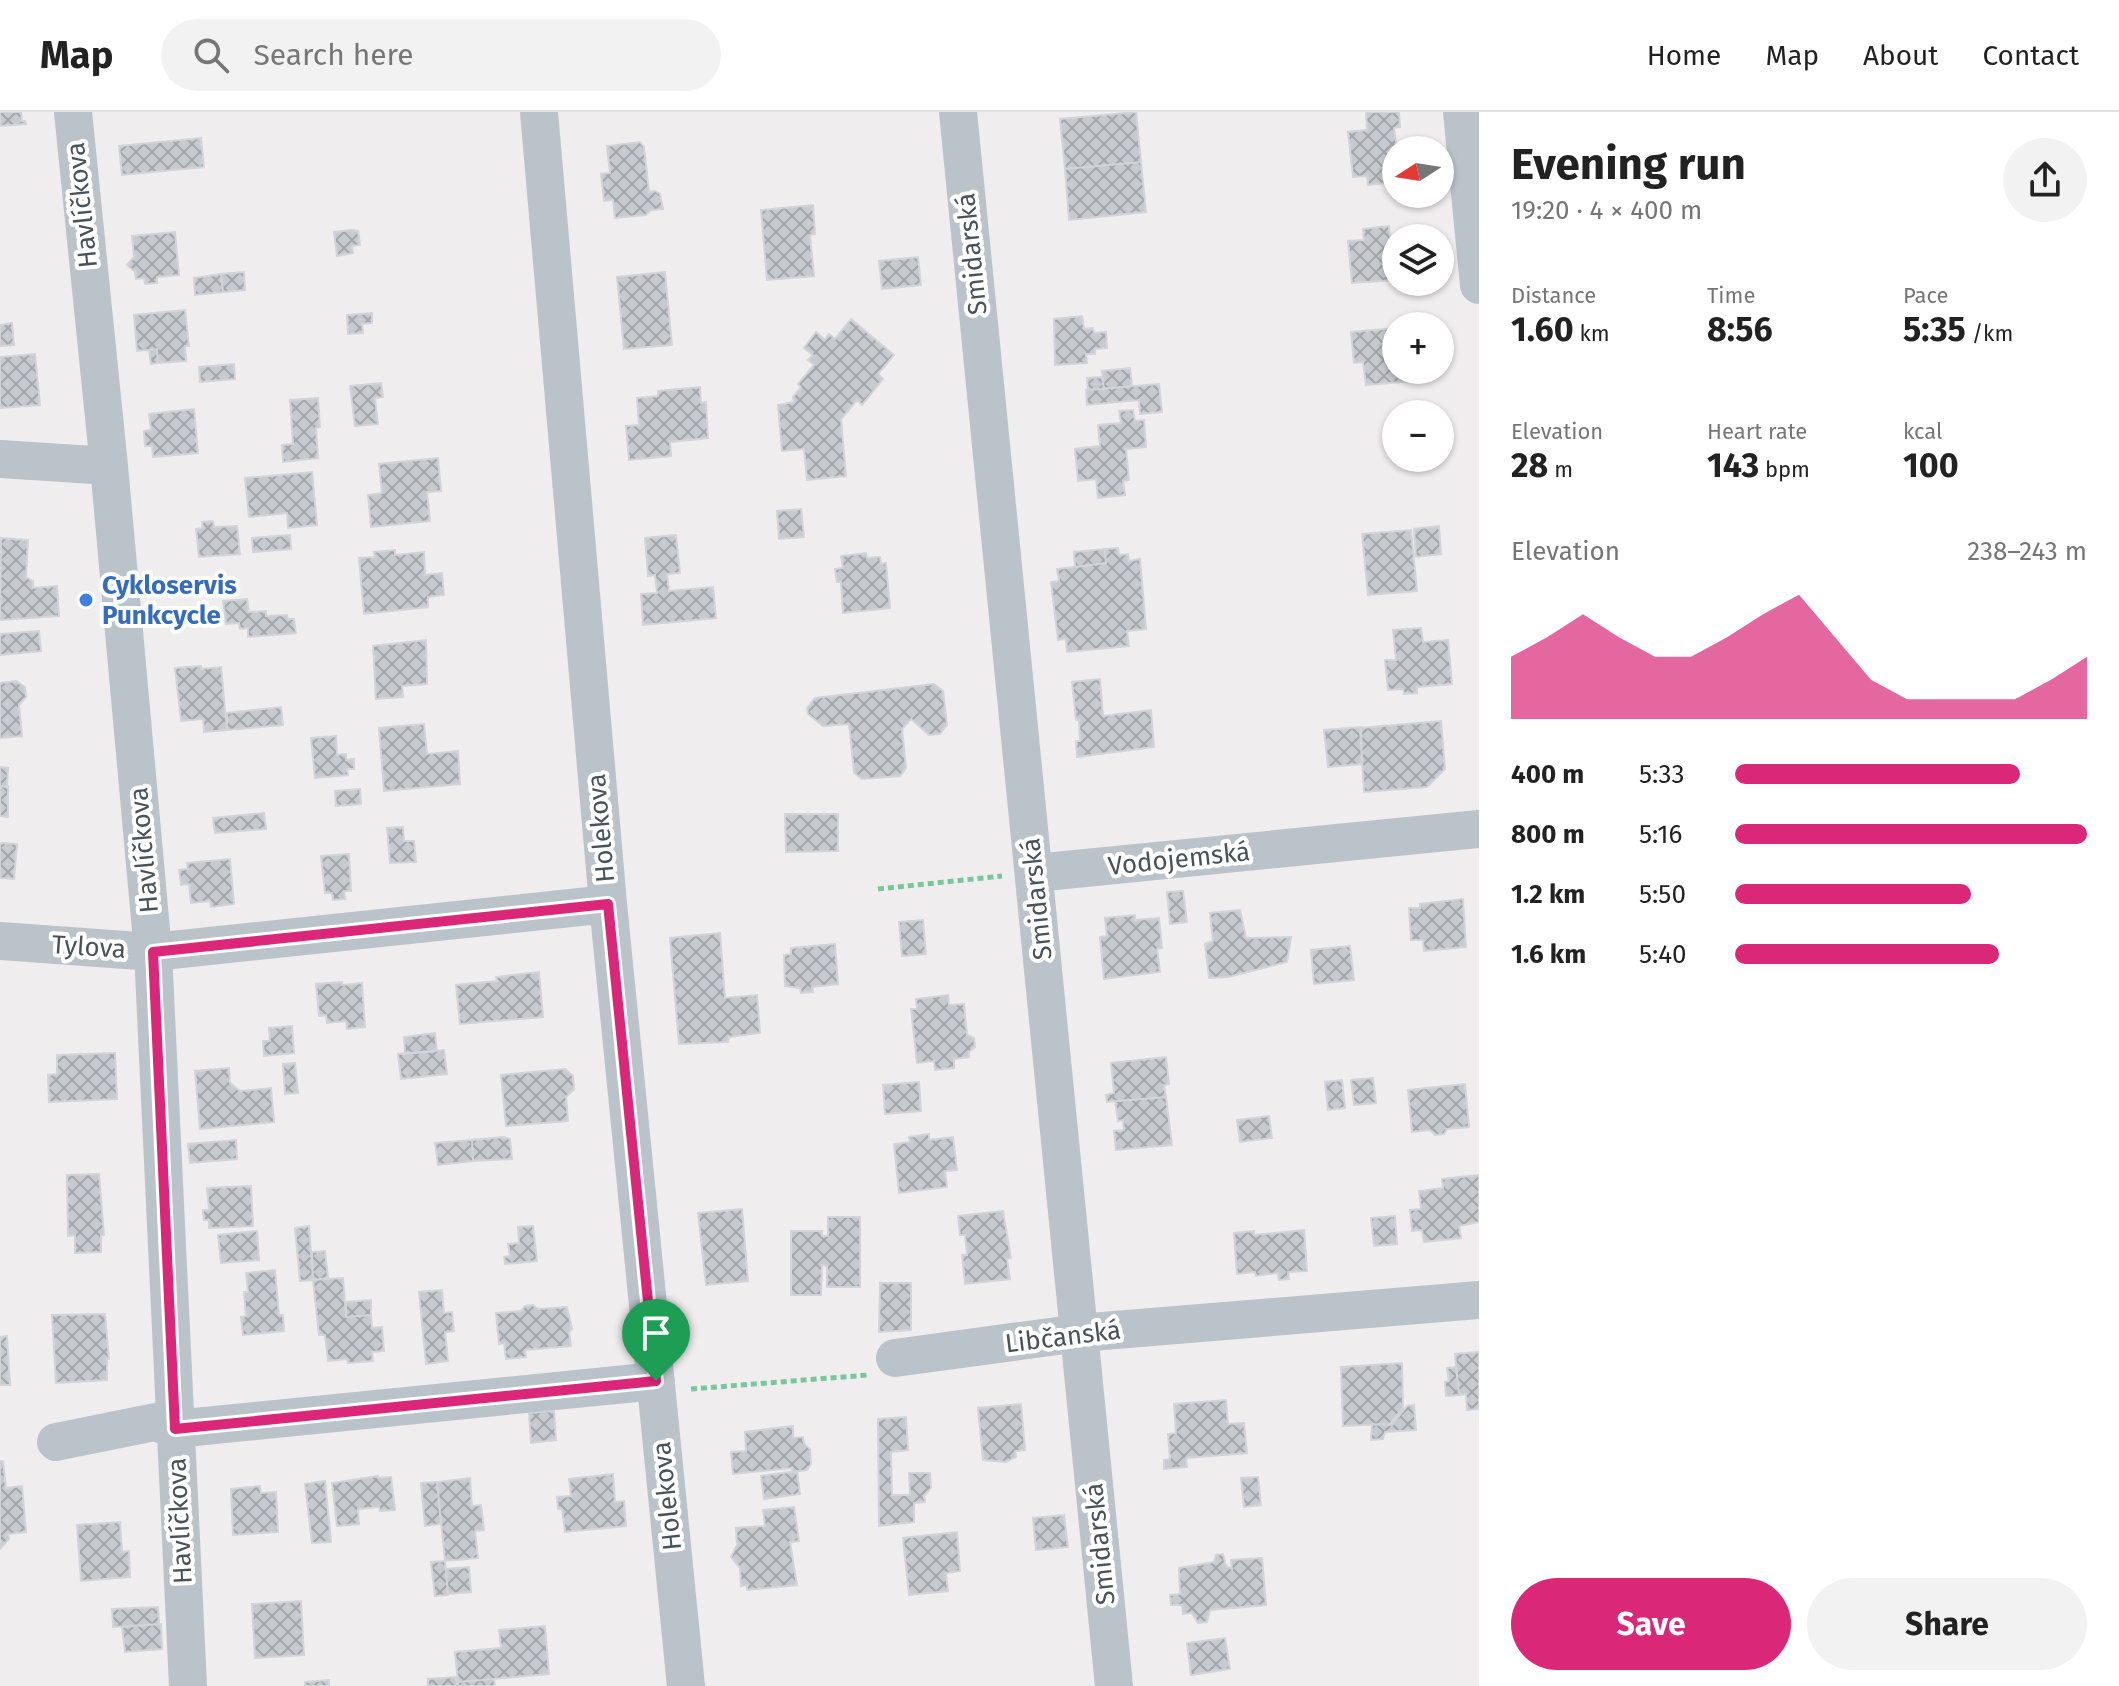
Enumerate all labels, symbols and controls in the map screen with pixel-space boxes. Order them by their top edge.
search box [161,19,721,91]
text: Map [40,32,113,78]
icon: search [189,33,233,77]
text: Search here [253,37,414,73]
text: Home [1647,39,1721,72]
text: Map [1765,39,1819,72]
text: About [1863,39,1938,72]
text: Contact [1982,39,2079,72]
north arrow [1382,136,1454,208]
map controls [1382,136,1454,472]
text: Evening run [1511,138,1746,191]
button: share [2003,138,2087,222]
street label: Havlíčkova [60,141,104,269]
street label: Smidarská [950,192,994,316]
text: 19:20 · 4 × 400 m [1511,195,1702,226]
button: layers [1382,224,1454,296]
text: Distance [1511,282,1596,309]
text: Time [1707,282,1755,309]
text: Pace [1903,282,1949,309]
text: 1.60 [1511,309,1574,350]
text: 8:56 [1707,309,1773,350]
text: 5:35 [1903,309,1966,350]
button: + [1382,312,1454,384]
text: km [1574,320,1610,347]
text: /km [1966,320,2013,347]
button: − [1382,400,1454,472]
text: Elevation [1511,418,1603,445]
text: Heart rate [1707,418,1807,445]
text: kcal [1903,418,1943,445]
text: 28 [1511,445,1548,486]
text: 143 [1707,445,1759,486]
text: 100 [1903,445,1959,486]
text: m [1548,456,1573,483]
text: bpm [1759,456,1810,483]
text: Elevation [1511,536,1620,567]
text: 238–243 m [1967,536,2087,567]
place label: Cykloservis Punkcycle [102,570,237,631]
marker: Cykloservis Punkcycle [77,591,95,609]
text: 400 m [1511,759,1584,790]
text: 5:33 [1639,759,1684,790]
street label: Holekova [581,772,621,884]
street label: Havlíčkova [123,786,165,914]
text: 800 m [1511,819,1585,850]
text: 5:16 [1639,819,1682,850]
street label: Vodojemská [1106,836,1252,882]
street label: Smidarská [1015,837,1059,961]
text: 1.2 km [1511,879,1585,910]
text: 5:50 [1639,879,1686,910]
street label: Tylova [51,929,127,965]
text: 1.6 km [1511,939,1586,970]
text: 5:40 [1639,939,1686,970]
pin [622,1299,690,1381]
icon: arrive [634,1311,678,1355]
street label: Libčanská [1003,1315,1123,1359]
street label: Holekova [646,1440,688,1552]
street label: Havlíčkova [161,1457,199,1585]
street label: Smidarská [1078,1482,1122,1606]
button: Save [1511,1578,1791,1670]
button: Share [1807,1578,2087,1670]

